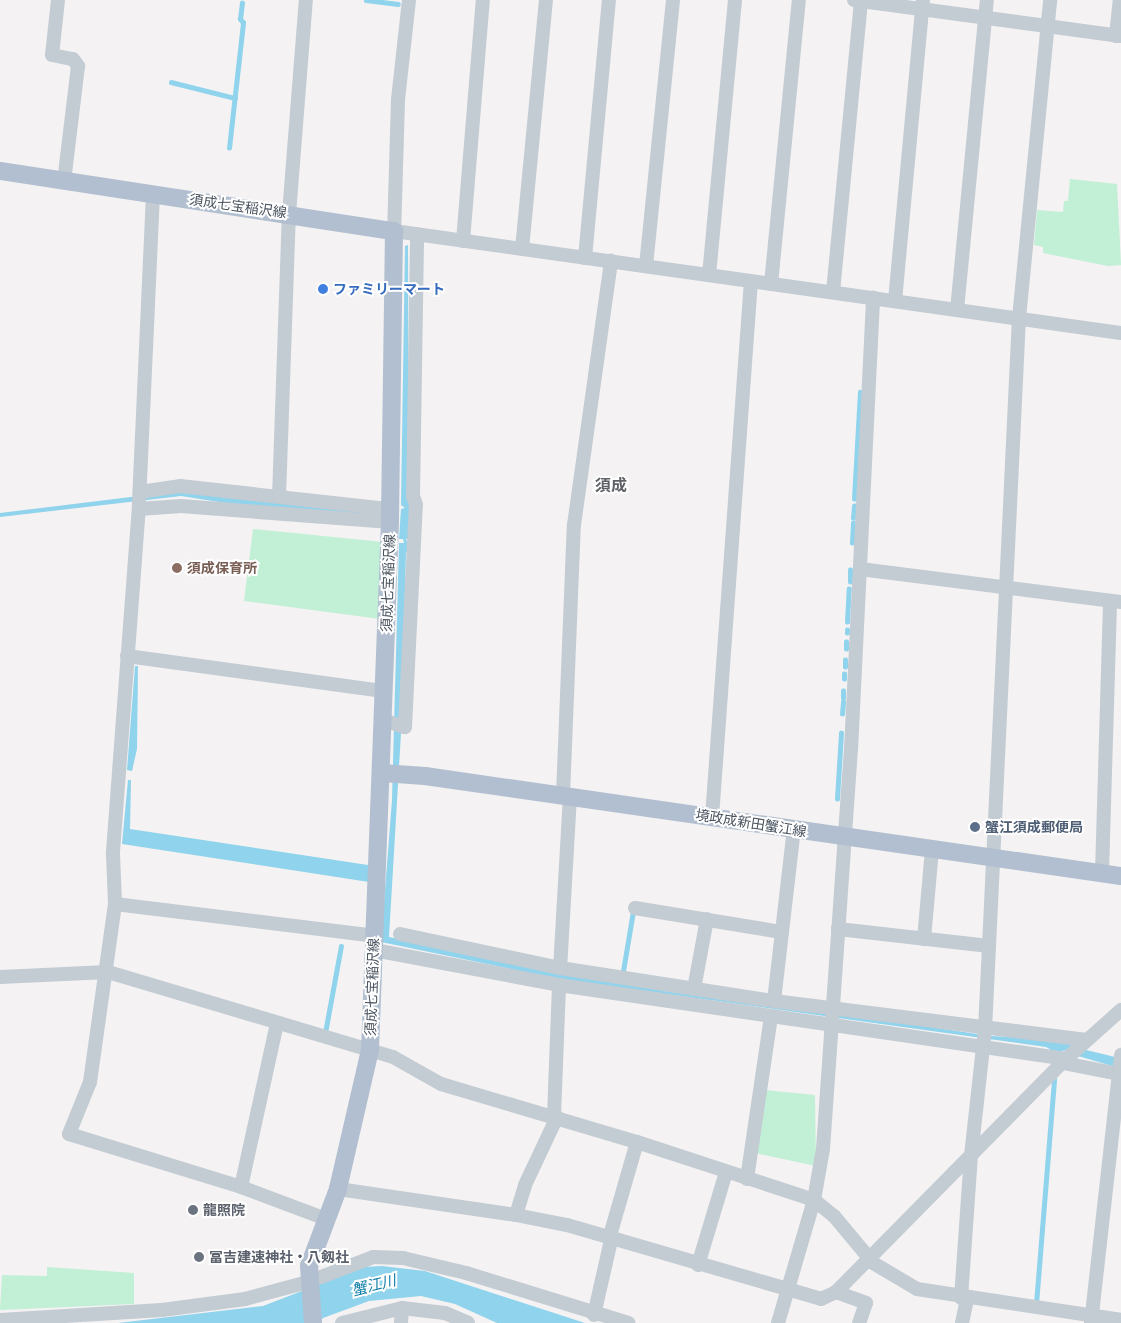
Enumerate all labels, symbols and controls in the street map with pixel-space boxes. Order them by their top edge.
street label: 須成七宝稲沢線 [188,191,288,221]
place label: ファミリーマート [333,281,445,297]
marker: ファミリーマート [317,283,329,295]
district label: 須成 [595,476,627,496]
street label: 須成七宝稲沢線 [378,534,398,632]
place label: 須成保育所 [187,560,257,576]
marker: 須成保育所 [171,562,183,574]
street label: 境政成新田蟹江線 [694,806,808,840]
place label: 蟹江須成郵便局 [985,819,1083,835]
marker: 蟹江須成郵便局 [969,821,981,833]
street label: 須成七宝稲沢線 [362,938,382,1036]
place label: 龍照院 [203,1202,245,1218]
marker: 龍照院 [187,1204,199,1216]
place label: 冨吉建速神社・八剱社 [209,1249,349,1265]
marker: 冨吉建速神社・八剱社 [193,1251,205,1263]
water label: 蟹江川 [350,1272,398,1300]

